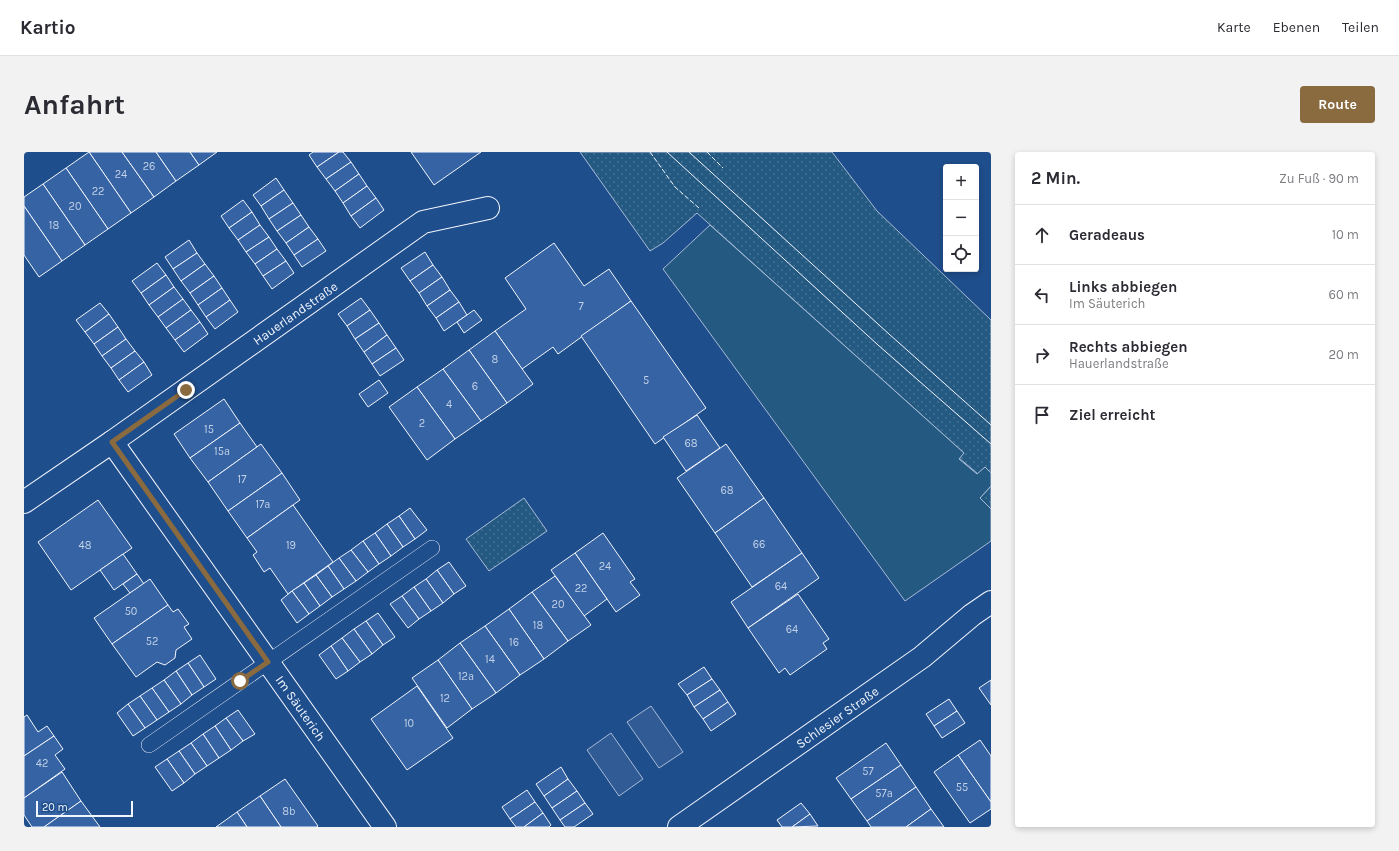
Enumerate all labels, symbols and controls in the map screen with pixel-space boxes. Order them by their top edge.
text: Kartio [20,17,75,39]
text: Karte [1217,19,1251,36]
text: Ebenen [1273,19,1320,36]
text: Teilen [1342,19,1379,36]
button: Route [1300,86,1375,123]
text: Anfahrt [24,88,125,121]
house number: 26 [143,160,155,173]
map controls [943,164,979,272]
button: + [943,164,979,200]
house number: 24 [115,168,127,181]
text: 2 Min. [1031,168,1080,188]
text: Zu Fuß · 90 m [1279,171,1359,186]
house number: 22 [92,185,104,198]
house number: 20 [69,200,81,213]
button: − [943,200,979,236]
house number: 18 [49,219,59,232]
icon: ahead [1031,224,1053,246]
text: Geradeaus [1069,226,1145,244]
text: 10 m [1332,227,1359,242]
button: locate [943,236,979,272]
street label: Hauerlandstraße [250,278,341,348]
text: Links abbiegen [1069,278,1177,296]
icon: left [1031,284,1053,306]
text: 60 m [1329,287,1359,302]
text: Im Säuterich [1069,296,1145,311]
house number: 7 [578,300,584,313]
text: Rechts abbiegen [1069,338,1188,356]
icon: right [1031,344,1053,366]
text: 20 m [1329,347,1359,362]
house number: 8 [492,353,499,366]
text: Hauerlandstraße [1069,356,1169,371]
house number: 5 [643,374,649,387]
house number: 6 [472,380,478,393]
route end [177,381,195,399]
house number: 4 [446,398,452,411]
icon: arrive [1031,404,1053,426]
text: Ziel erreicht [1069,406,1155,424]
house number: 2 [419,417,425,430]
house number: 15 [204,423,214,436]
house number: 68 [684,437,698,450]
house number: 15a [214,445,230,458]
house number: 17 [238,473,246,486]
house number: 68 [720,484,734,497]
house number: 17a [256,498,270,511]
house number: 66 [753,538,765,551]
house number: 48 [79,539,92,552]
house number: 19 [286,539,296,552]
house number: 24 [599,560,611,573]
house number: 64 [775,580,787,593]
house number: 22 [575,582,587,595]
house number: 20 [552,598,564,611]
house number: 50 [125,605,137,618]
house number: 18 [533,619,543,632]
house number: 64 [786,623,798,636]
house number: 52 [146,635,158,648]
house number: 16 [509,636,519,649]
house number: 14 [485,653,495,666]
house number: 12a [458,670,474,683]
route start [231,672,249,690]
street label: Im Säuterich [273,673,329,744]
street label: Schlesier Straße [793,683,882,751]
house number: 12 [440,692,450,705]
house number: 10 [404,717,414,730]
house number: 42 [36,757,48,770]
house number: 57 [862,765,874,778]
house number: 55 [956,781,968,794]
house number: 57a [875,787,893,800]
scale bar [36,799,133,818]
text: 20 m [42,801,68,814]
house number: 8b [282,805,296,818]

